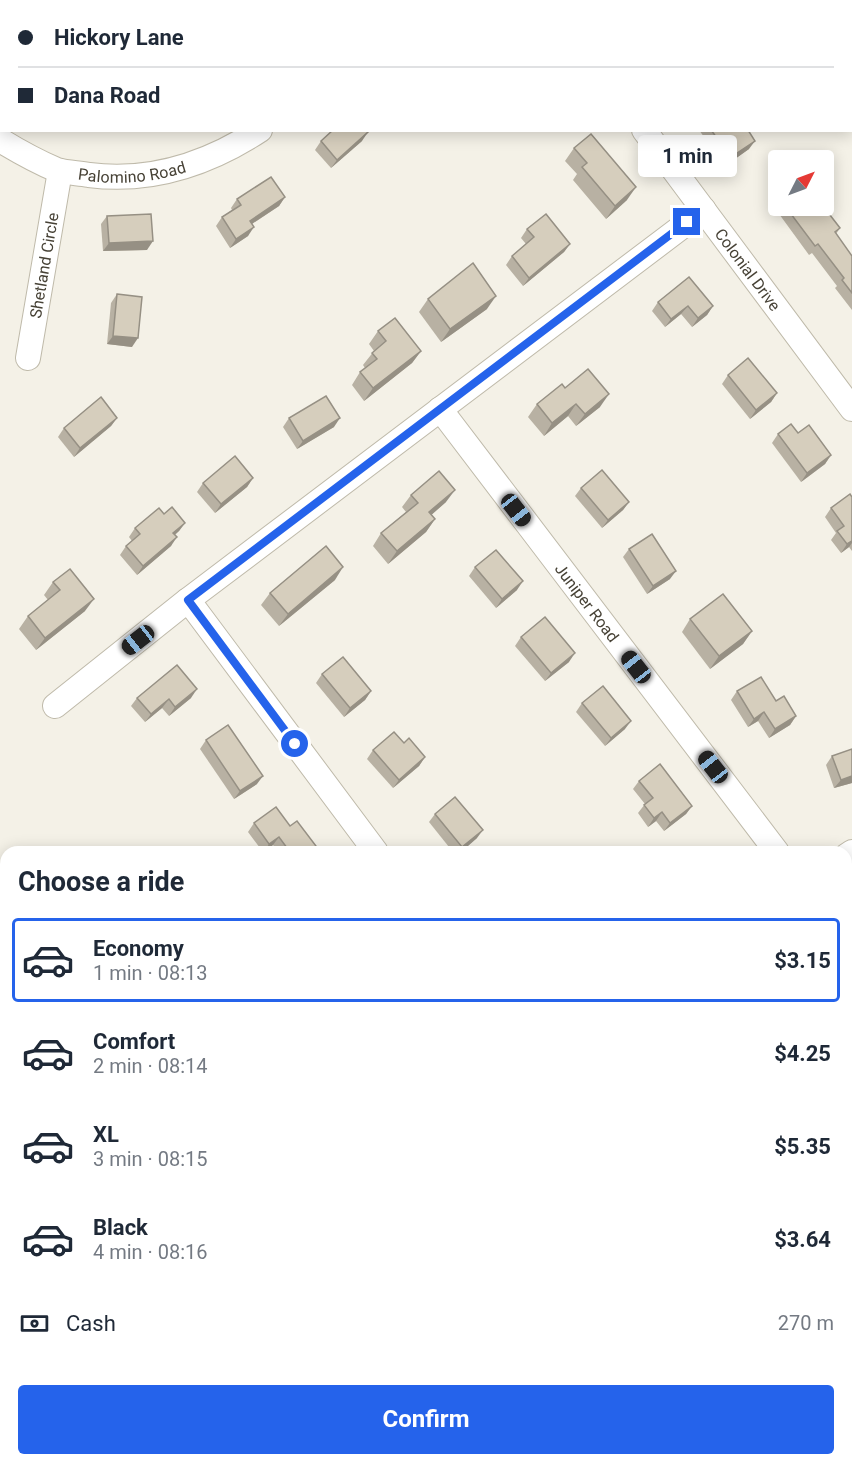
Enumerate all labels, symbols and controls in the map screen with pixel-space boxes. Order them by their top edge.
text: Hickory Lane [54,25,184,50]
text: Dana Road [54,83,160,108]
callout: 1 min [638,135,736,177]
text: 1 min [662,144,713,168]
north arrow [768,150,834,216]
map controls [768,150,834,216]
street label: Palomino Road [77,158,188,187]
route end [673,208,700,235]
street label: Shetland Circle [26,211,63,320]
street label: Colonial Drive [711,225,784,315]
car [498,490,534,530]
street label: Juniper Road [551,560,623,646]
car [118,622,158,658]
car [618,647,654,687]
route start [281,730,308,757]
car [695,747,731,787]
text: Choose a ride [18,866,184,898]
icon: car [21,933,75,987]
text: Economy [93,936,184,961]
text: $3.15 [774,948,831,973]
text: 1 min · 08:13 [93,961,208,985]
icon: car [21,1026,75,1080]
text: Comfort [93,1029,175,1054]
text: $4.25 [774,1041,831,1066]
text: 2 min · 08:14 [93,1054,208,1078]
icon: car [21,1119,75,1173]
text: XL [93,1122,119,1147]
text: $5.35 [774,1134,831,1159]
text: 3 min · 08:15 [93,1147,208,1171]
icon: car [21,1212,75,1266]
text: Black [93,1215,148,1240]
text: $3.64 [774,1227,831,1252]
text: 4 min · 08:16 [93,1240,208,1264]
icon: cash [18,1307,51,1340]
text: Cash [66,1311,116,1336]
text: 270 m [778,1311,834,1335]
button: Confirm [18,1385,834,1454]

